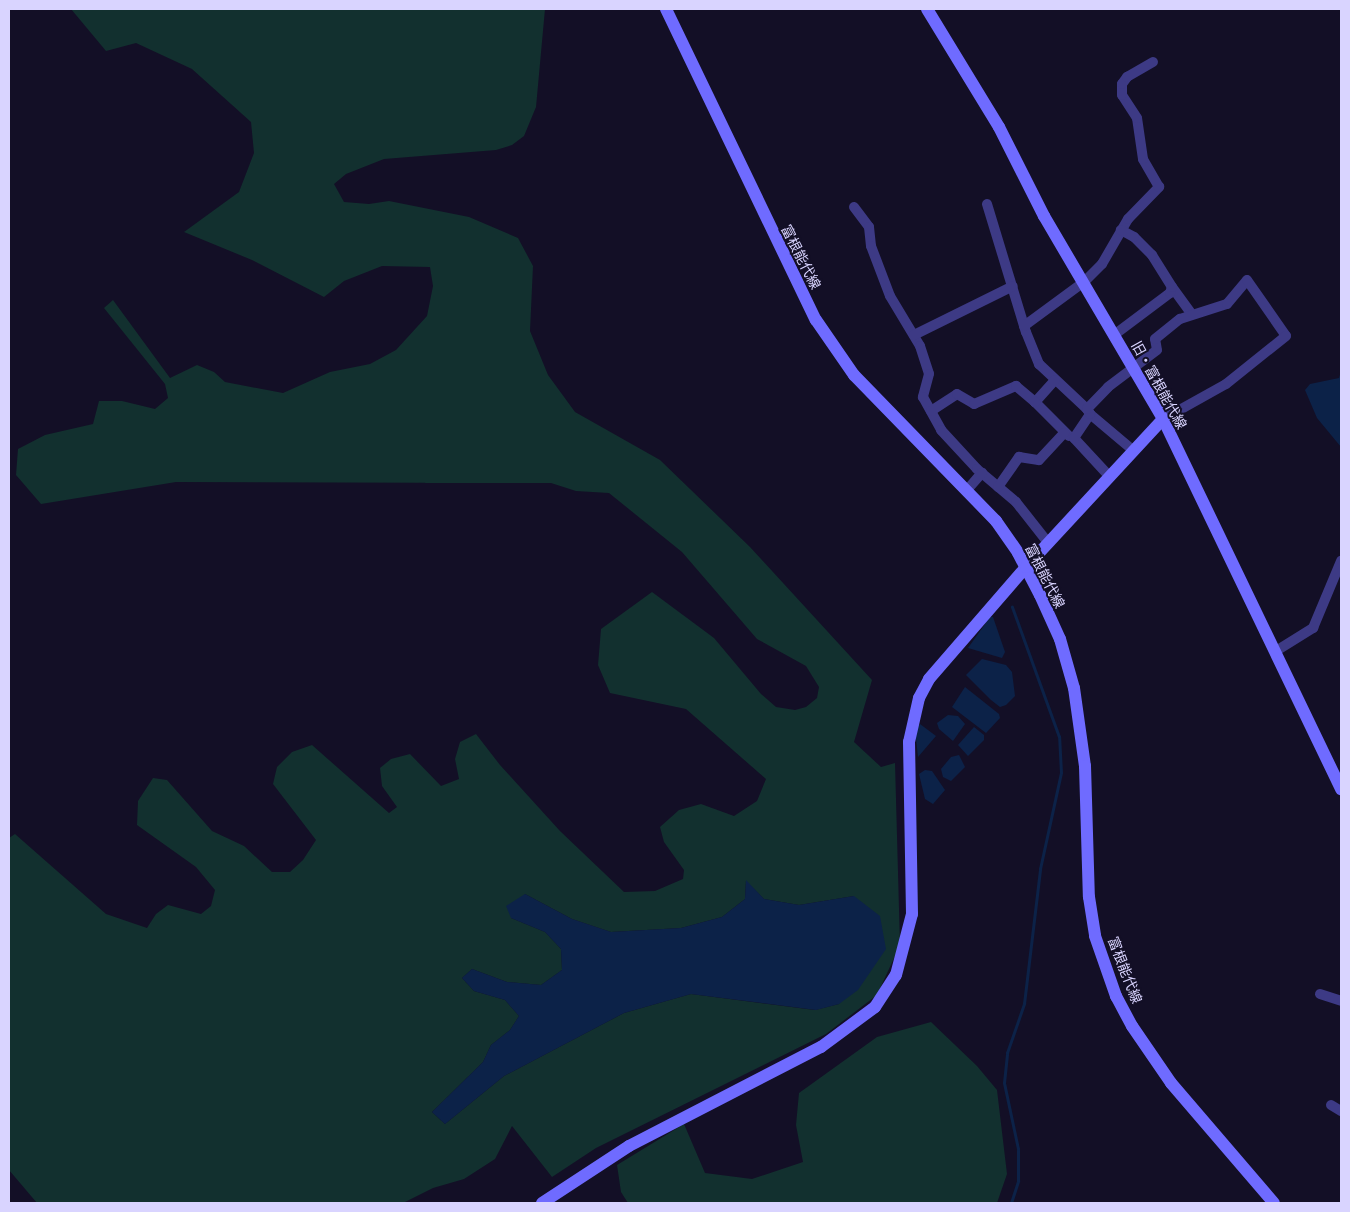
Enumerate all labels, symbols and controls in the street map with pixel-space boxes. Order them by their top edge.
street label: 富根能代線 [778,222,824,292]
street label: 旧・富根能代線 [1128,338,1190,432]
street label: 富根能代線 [1022,541,1068,611]
street label: 富根能代線 [1105,934,1145,1006]

